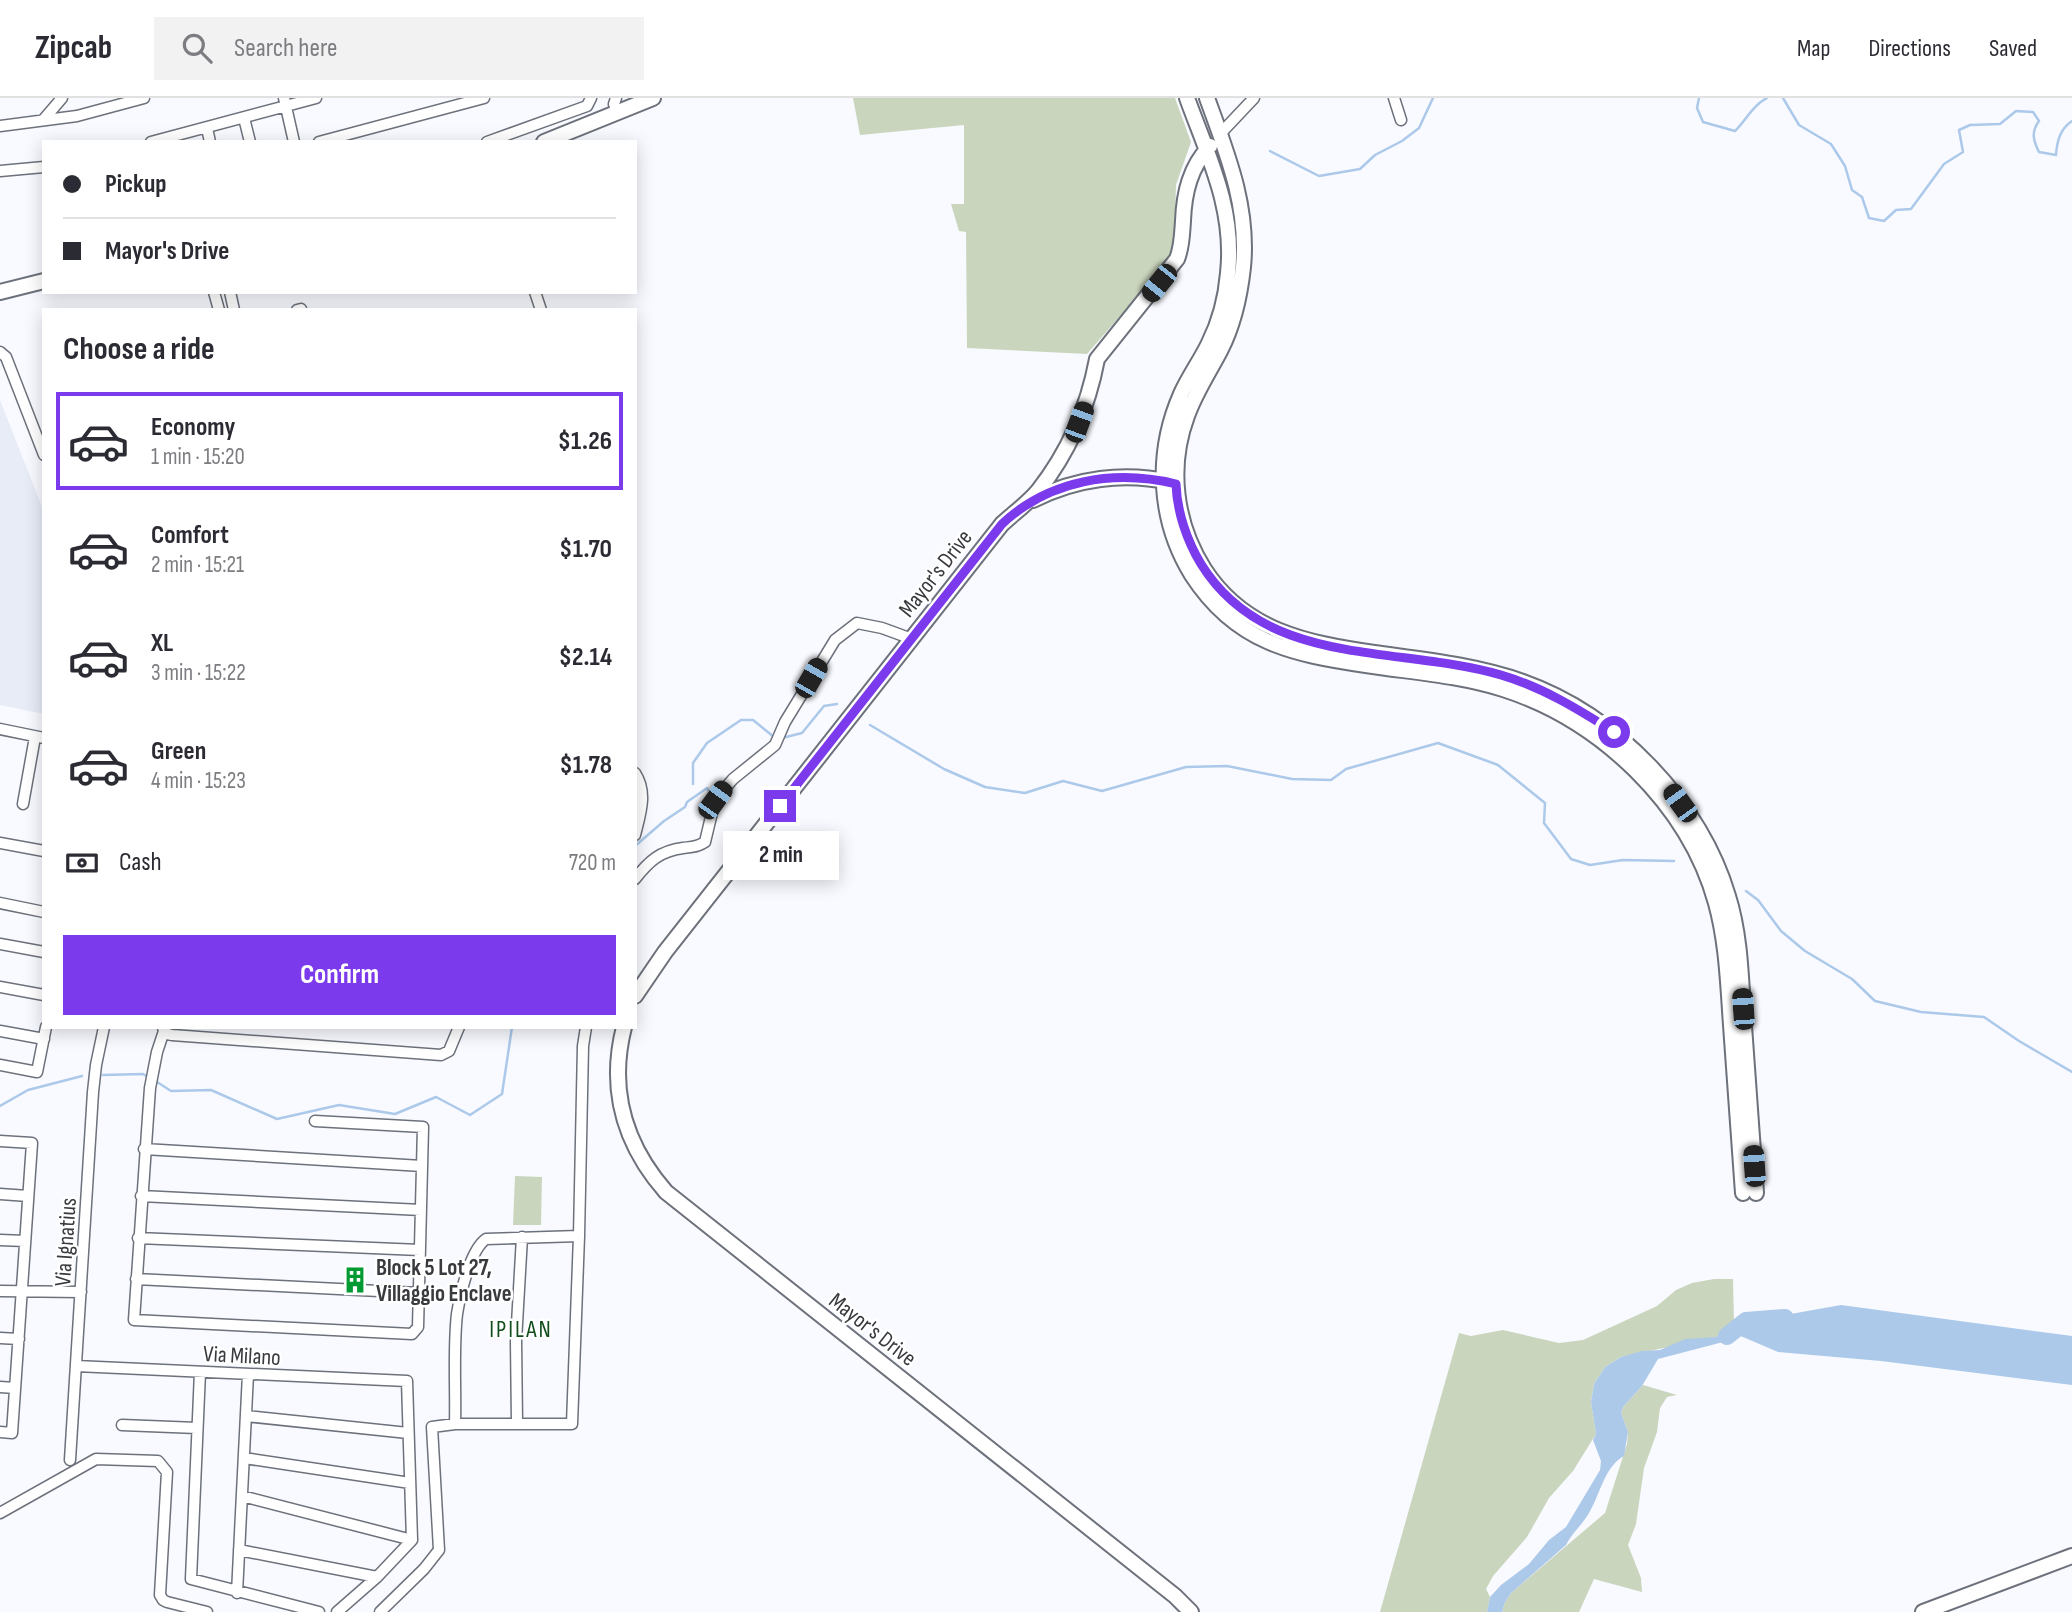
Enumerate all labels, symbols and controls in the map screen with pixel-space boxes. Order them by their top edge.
search box [154,17,644,80]
text: Zipcab [35,28,112,68]
icon: search [178,29,216,67]
text: Search here [234,33,337,64]
text: Map [1797,34,1830,63]
text: Directions [1868,34,1951,63]
text: Saved [1989,34,2037,63]
text: Pickup [105,169,167,200]
text: Mayor's Drive [105,236,229,267]
car [1138,260,1181,306]
text: Choose a ride [63,330,215,369]
car [1062,399,1097,445]
icon: car [67,410,130,473]
text: Economy [151,412,235,443]
text: $1.26 [558,426,612,457]
text: 1 min · 15:20 [151,443,245,471]
icon: car [67,518,130,581]
text: Comfort [151,520,229,551]
street label: Mayor's Drive [893,524,979,623]
text: $1.70 [559,534,612,565]
text: 2 min · 15:21 [151,551,244,579]
icon: car [67,626,130,689]
text: XL [151,628,173,659]
text: $2.14 [559,642,612,673]
car [792,655,831,701]
text: 3 min · 15:22 [151,659,246,687]
route start [1598,716,1630,748]
icon: car [67,734,130,797]
text: Green [151,736,206,767]
text: $1.78 [559,750,612,781]
text: 4 min · 15:23 [151,767,246,795]
car [695,777,736,823]
car [1660,780,1701,826]
route end [764,790,796,822]
callout: 2 min [722,830,838,880]
text: 2 min [759,841,803,869]
icon: cash [63,844,101,882]
text: Cash [119,847,162,878]
text: 720 m [569,849,616,877]
button: Confirm [63,935,616,1015]
car [1732,987,1755,1031]
car [1743,1144,1766,1188]
street label: Via Ignatius [49,1197,83,1287]
place label: Block 5 Lot 27, Villaggio Enclave [376,1254,512,1308]
building icon: Block 5 Lot 27, Villaggio Enclave [340,1265,370,1295]
street label: Mayor's Drive [823,1287,922,1373]
district label: IPILAN [489,1315,553,1344]
street label: Via Milano [202,1340,281,1372]

